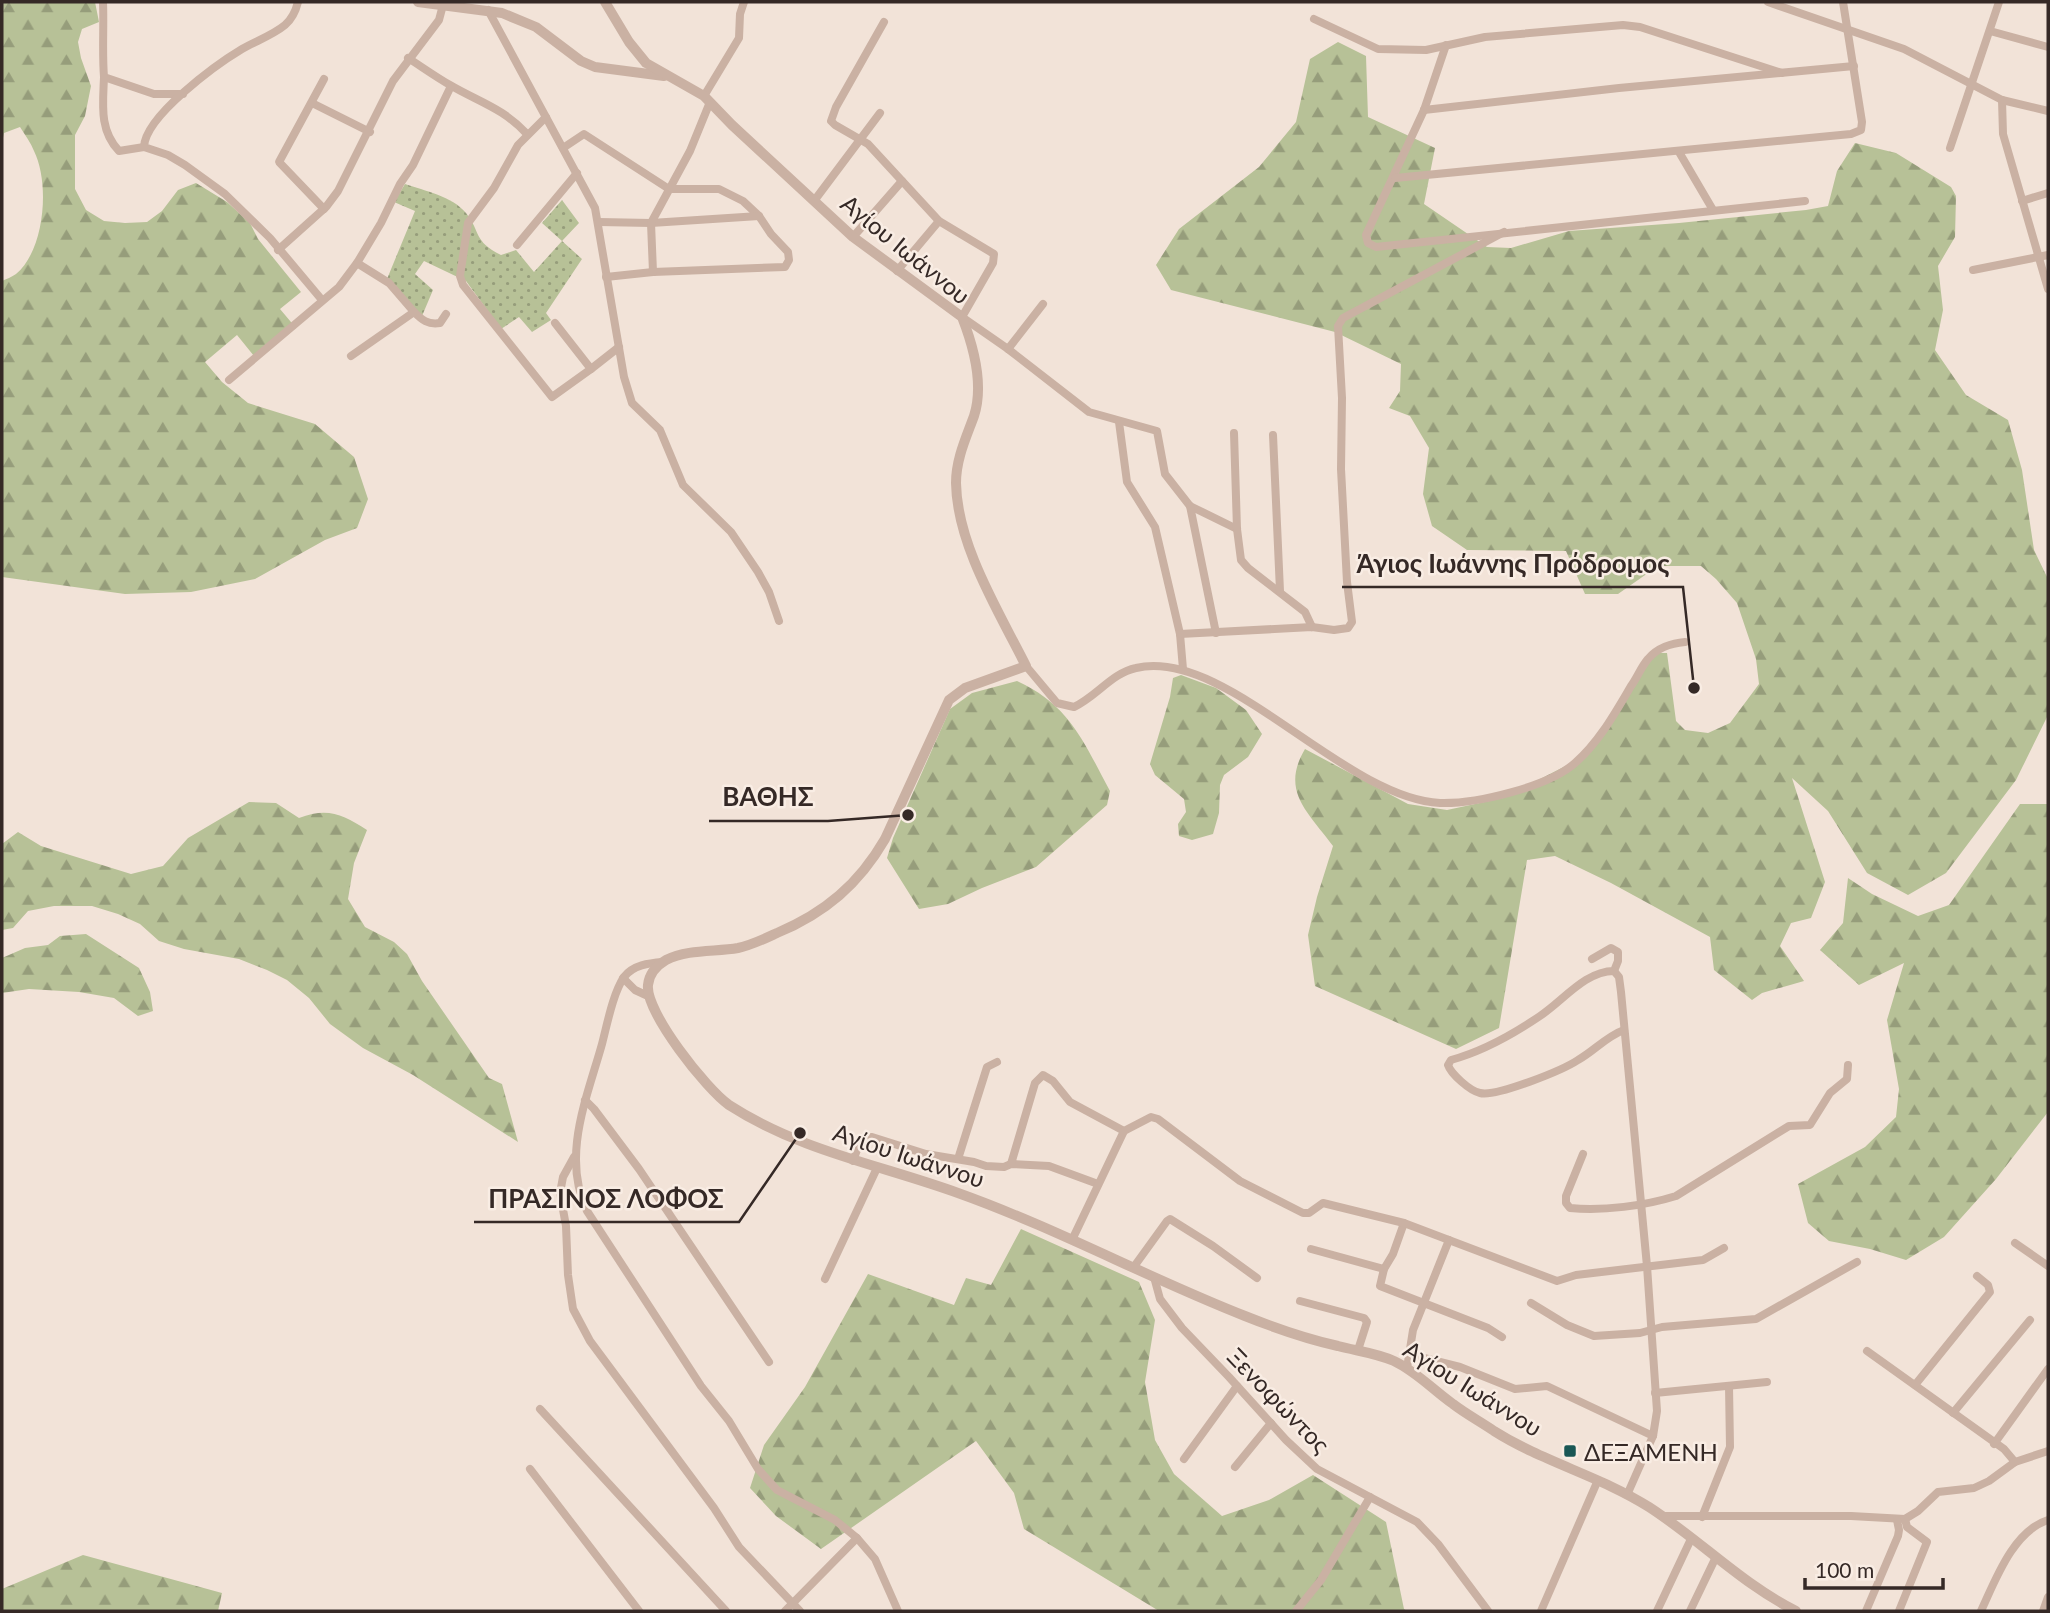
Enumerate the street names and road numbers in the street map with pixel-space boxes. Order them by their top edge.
street label: Αγίου Ιωάννου [836,188,976,310]
street label: Αγίου Ιωάννου [830,1117,988,1193]
street label: Αγίου Ιωάννου [1399,1334,1547,1442]
street label: Ξενοφώντος [1222,1342,1336,1458]

